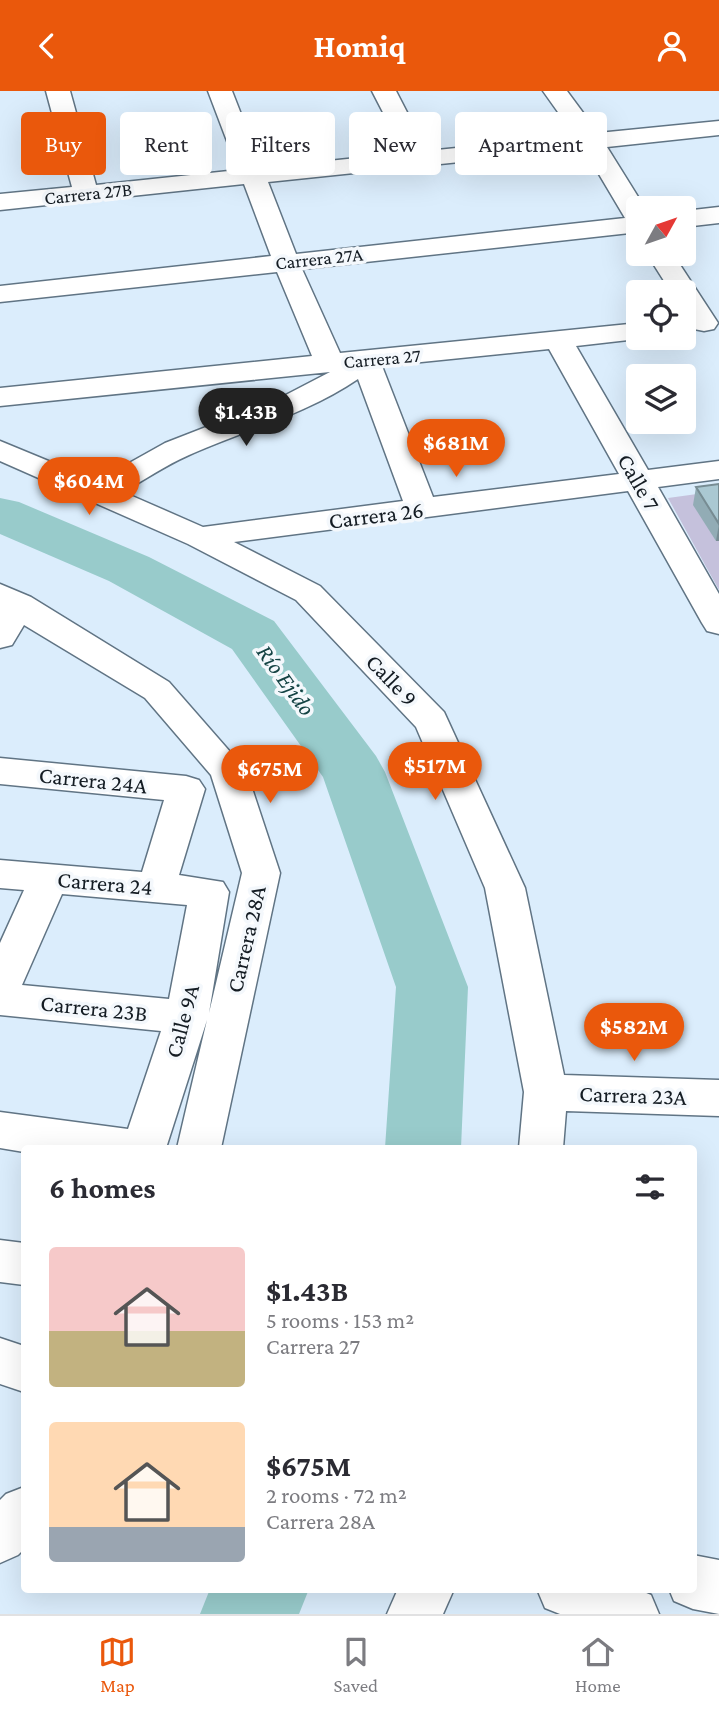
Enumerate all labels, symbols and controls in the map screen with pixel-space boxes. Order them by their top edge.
icon: back [28,27,66,65]
icon: person [653,27,691,65]
text: Homiq [313,28,406,64]
chip: Buy [21,112,106,175]
chip: Rent [120,112,212,175]
chip: Filters [226,112,335,175]
chip: New [349,112,441,175]
chip: Apartment [455,112,607,175]
street label: Carrera 27B [43,178,133,209]
north arrow [626,196,696,266]
map controls [626,196,696,434]
street label: Carrera 27A [274,243,364,274]
button: locate [626,280,696,350]
street label: Carrera 27 [342,345,422,372]
button: layers [626,364,696,434]
pin: $1.43B [189,389,303,448]
text: $1.43B [214,398,278,424]
pin: $681M [407,419,505,479]
text: $681M [423,429,489,455]
street label: Calle 7 [612,449,666,515]
pin: $604M [40,457,138,517]
text: $604M [54,467,124,493]
street label: Carrera 26 [327,496,425,534]
water label: Río Ejido [251,639,321,721]
street label: Calle 9 [361,649,423,711]
pin: $517M [386,743,484,802]
pin: $675M [221,745,319,805]
text: $517M [404,752,466,778]
text: $675M [237,755,303,781]
street label: Carrera 24A [38,761,149,799]
street label: Carrera 24 [56,866,154,900]
street label: Carrera 28A [221,882,271,995]
street label: Calle 9A [160,980,205,1061]
street label: Carrera 23B [39,989,149,1027]
pin: $582M [585,1003,683,1063]
text: $582M [600,1013,668,1039]
street label: Carrera 23A [579,1080,688,1110]
icon: filters [631,1168,669,1206]
text: 6 homes [49,1171,156,1204]
text: $1.43B [266,1274,348,1307]
icon: home [105,1275,189,1359]
text: 5 rooms · 153 m² [266,1307,414,1333]
text: Carrera 27 [266,1333,360,1359]
text: $675M [266,1449,351,1482]
icon: home [105,1450,189,1534]
text: 2 rooms · 72 m² [266,1482,407,1508]
text: Carrera 28A [266,1508,375,1534]
tab: Map [98,1633,136,1696]
tab: Saved [333,1633,378,1696]
tab: Home [575,1633,621,1696]

